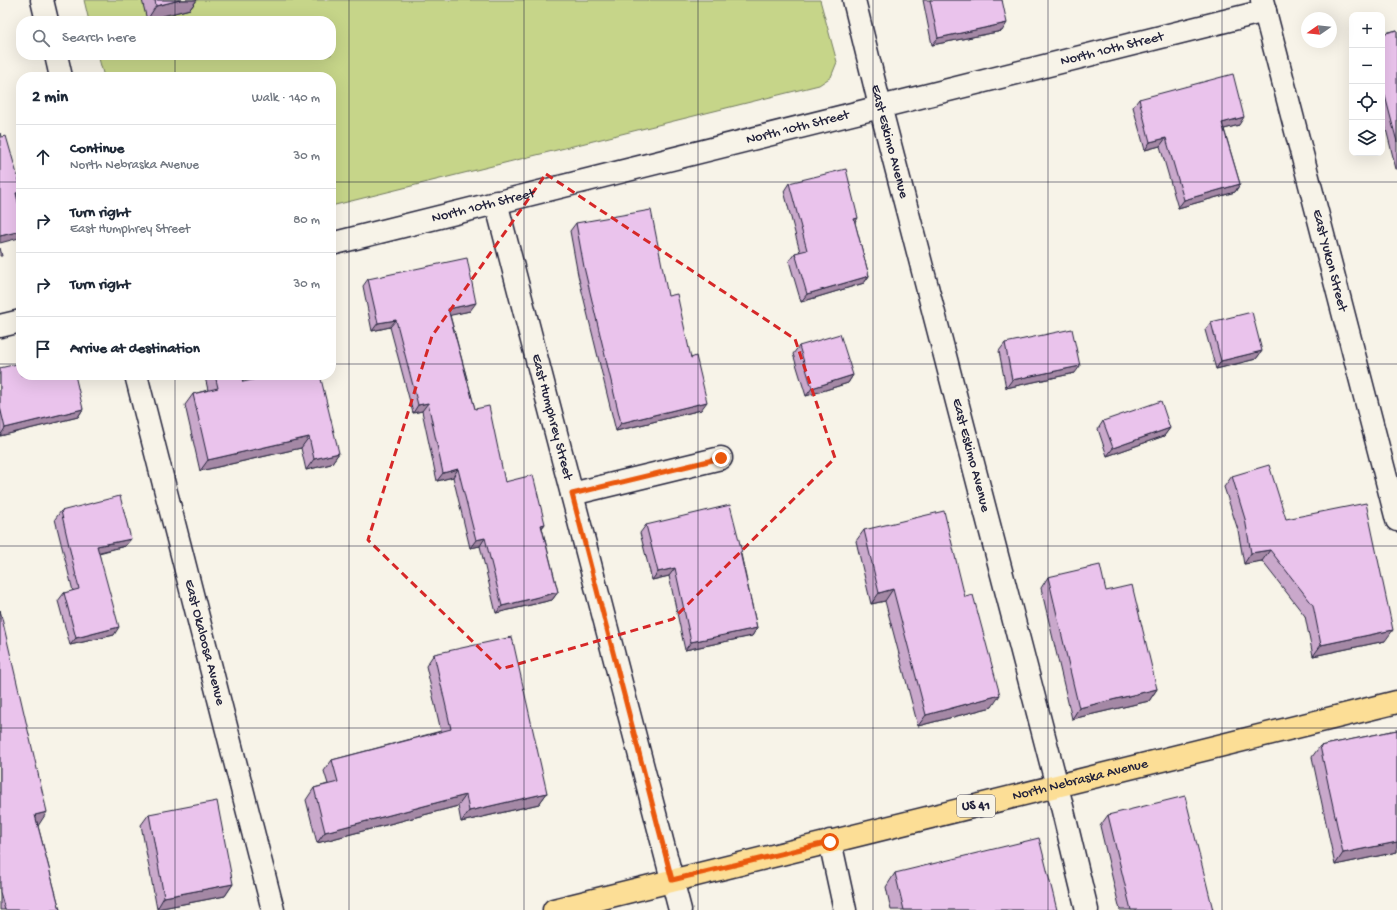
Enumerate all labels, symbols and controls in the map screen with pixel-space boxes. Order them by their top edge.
north arrow [1301,12,1337,48]
map controls [1349,12,1385,156]
button: + [1349,12,1385,48]
search box [16,16,336,60]
icon: search [30,27,52,49]
street label: North 10th Street [1059,28,1167,70]
text: Search here [62,29,136,47]
button: − [1349,48,1385,84]
street label: East Eskimo Avenue [867,83,912,201]
button: locate [1349,84,1385,120]
text: 2 min [32,88,68,108]
text: Walk · 140 m [252,91,320,106]
street label: North 10th Street [744,106,852,149]
button: layers [1349,120,1385,156]
text: Continue [70,140,124,158]
icon: ahead [32,146,54,168]
text: 30 m [294,149,320,164]
text: North Nebraska Avenue [70,158,199,173]
street label: North 10th Street [430,185,538,227]
text: Turn right [70,204,130,222]
street label: East Yukon Street [1308,208,1351,314]
icon: right [32,210,54,232]
text: 80 m [293,213,320,228]
text: East Humphrey Street [70,222,190,237]
icon: right [32,274,54,296]
text: Turn right [70,276,130,294]
text: 30 m [294,277,320,292]
icon: arrive [32,338,54,360]
text: Arrive at destination [70,340,200,358]
street label: East Humphrey Street [527,352,577,483]
street label: East Eskimo Avenue [948,397,994,515]
route end [712,449,730,467]
street label: East Okaloosa Avenue [180,578,229,708]
street label: North Nebraska Avenue [1011,755,1151,805]
road number: US 41 [957,795,995,817]
route start [821,833,839,851]

